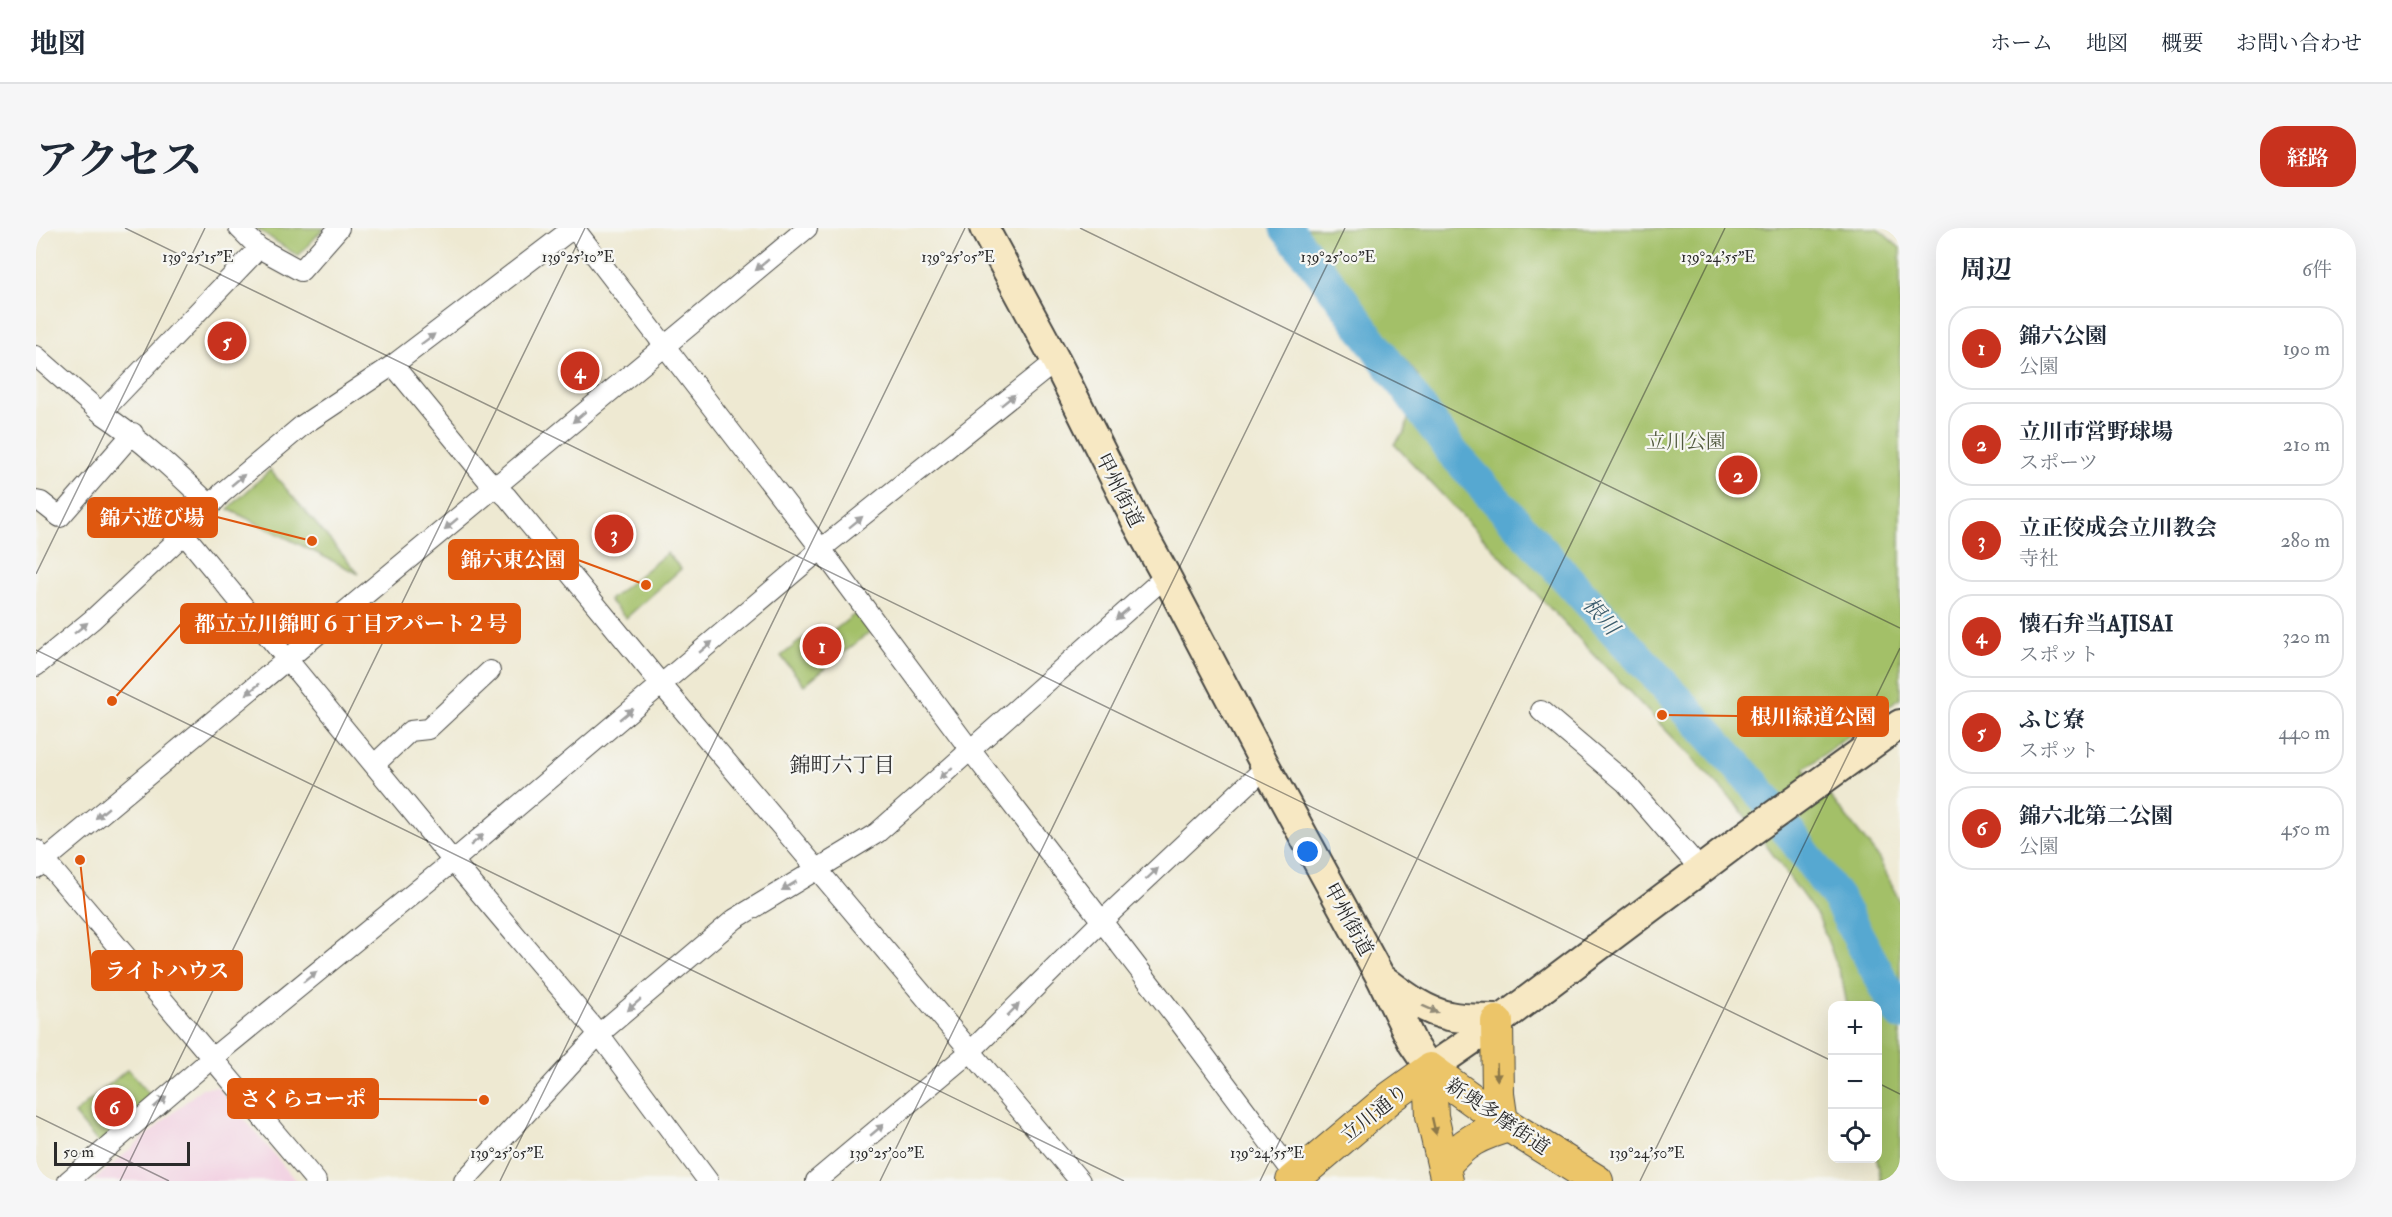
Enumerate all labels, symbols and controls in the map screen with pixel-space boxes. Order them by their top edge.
text: 地図 [30,27,86,62]
text: ホーム [1990,30,2053,57]
text: 地図 [2086,30,2128,57]
text: 概要 [2161,30,2203,57]
text: お問い合わせ [2236,30,2362,57]
button: 経路 [2260,126,2356,187]
text: アクセス [36,135,203,187]
text: 139°25'15"E [162,248,234,267]
text: 139°25'10"E [542,248,614,267]
text: 139°25'05"E [921,248,995,267]
text: 139°25'00"E [1301,248,1376,267]
text: 139°24'55"E [1681,248,1755,267]
text: 周辺 [1960,254,2012,286]
text: 6件 [2302,257,2332,282]
one-way arrow [754,259,770,272]
pin: 5 [208,318,246,364]
text: 錦六公園 [2019,322,2107,350]
one-way arrow [420,333,435,345]
text: 1 [1978,336,1985,361]
text: 190 m [2283,336,2330,361]
pin: 4 [560,348,600,394]
text: 公園 [2019,354,2059,379]
one-way arrow [1000,393,1016,406]
one-way arrow [572,410,587,423]
text: 立川市営野球場 [2019,418,2173,446]
park label: 立川公園 [1646,429,1726,454]
text: 2 [1976,432,1987,457]
text: 210 m [2283,432,2330,457]
street label: 甲州街道 [1090,449,1149,532]
text: スポーツ [2019,450,2098,475]
pin: 2 [1718,452,1758,498]
one-way arrow [230,474,245,487]
callout: 錦六遊び場 [88,498,217,537]
text: 錦六遊び場 [100,505,205,532]
pin: 3 [594,512,634,556]
text: 立正佼成会立川教会 [2019,514,2217,542]
one-way arrow [848,516,863,528]
one-way arrow [444,517,459,530]
text: 3 [1978,528,1985,553]
text: 280 m [2280,528,2330,553]
callout: 錦六東公園 [449,540,578,579]
text: 寺社 [2019,546,2059,571]
text: 錦六東公園 [461,547,566,574]
water label: 根川 [1577,592,1626,642]
callout: 都立立川錦町６丁目アパート２号 [181,604,520,643]
one-way arrow [1114,607,1130,620]
text: 懐石弁当AJISAI [2019,610,2174,638]
text: 都立立川錦町６丁目アパート２号 [194,611,508,638]
one-way arrow [73,622,89,635]
pin: 1 [802,624,842,668]
text: 4 [1976,624,1987,649]
text: 320 m [2282,624,2330,649]
one-way arrow [698,640,714,653]
text: スポット [2019,642,2099,667]
one-way arrow [246,682,261,695]
callout: 根川緑道公園 [1738,697,1888,736]
text: 根川緑道公園 [1750,704,1876,731]
text: ふじ寮 [2019,706,2085,734]
one-way arrow [618,708,633,721]
text: 5 [1977,720,1986,745]
text: 440 m [2278,720,2330,745]
text: スポット [2019,738,2099,763]
district label: 錦町六丁目 [790,752,895,779]
one-way arrow [939,766,954,779]
text: 錦六北第二公園 [2019,802,2173,830]
one-way arrow [94,806,110,819]
text: 6 [1976,816,1987,841]
text: 450 m [2281,816,2330,841]
one-way arrow [469,834,484,847]
text: 公園 [2019,834,2059,859]
your location [1293,837,1322,866]
one-way arrow [1145,867,1160,881]
street label: 甲州街道 [1318,878,1379,960]
one-way arrow [781,881,797,892]
callout: ライトハウス [92,951,242,990]
text: ライトハウス [105,958,229,985]
one-way arrow [303,972,318,984]
one-way arrow [626,998,642,1011]
map controls [1828,1001,1882,1163]
button: + [1828,1001,1882,1055]
one-way arrow [1005,1003,1020,1017]
one-way arrow [1422,1004,1440,1014]
button: − [1828,1055,1882,1109]
one-way arrow [1493,1062,1502,1081]
street label: 新奥多摩街道 [1441,1072,1554,1160]
callout: さくらコーポ [228,1079,378,1118]
street label: 立川通り [1335,1079,1413,1148]
pin: 6 [94,1084,134,1130]
text: さくらコーポ [240,1086,366,1113]
one-way arrow [152,1096,167,1109]
button: locate [1828,1109,1882,1163]
one-way arrow [1430,1116,1440,1135]
one-way arrow [869,1124,884,1137]
scale bar [54,1139,190,1166]
text: 50 m [63,1142,94,1162]
text: 139°25'05"E [470,1144,544,1163]
text: 139°25'00"E [850,1144,925,1163]
text: 139°24'55"E [1230,1144,1304,1163]
text: 139°24'50"E [1609,1144,1685,1163]

